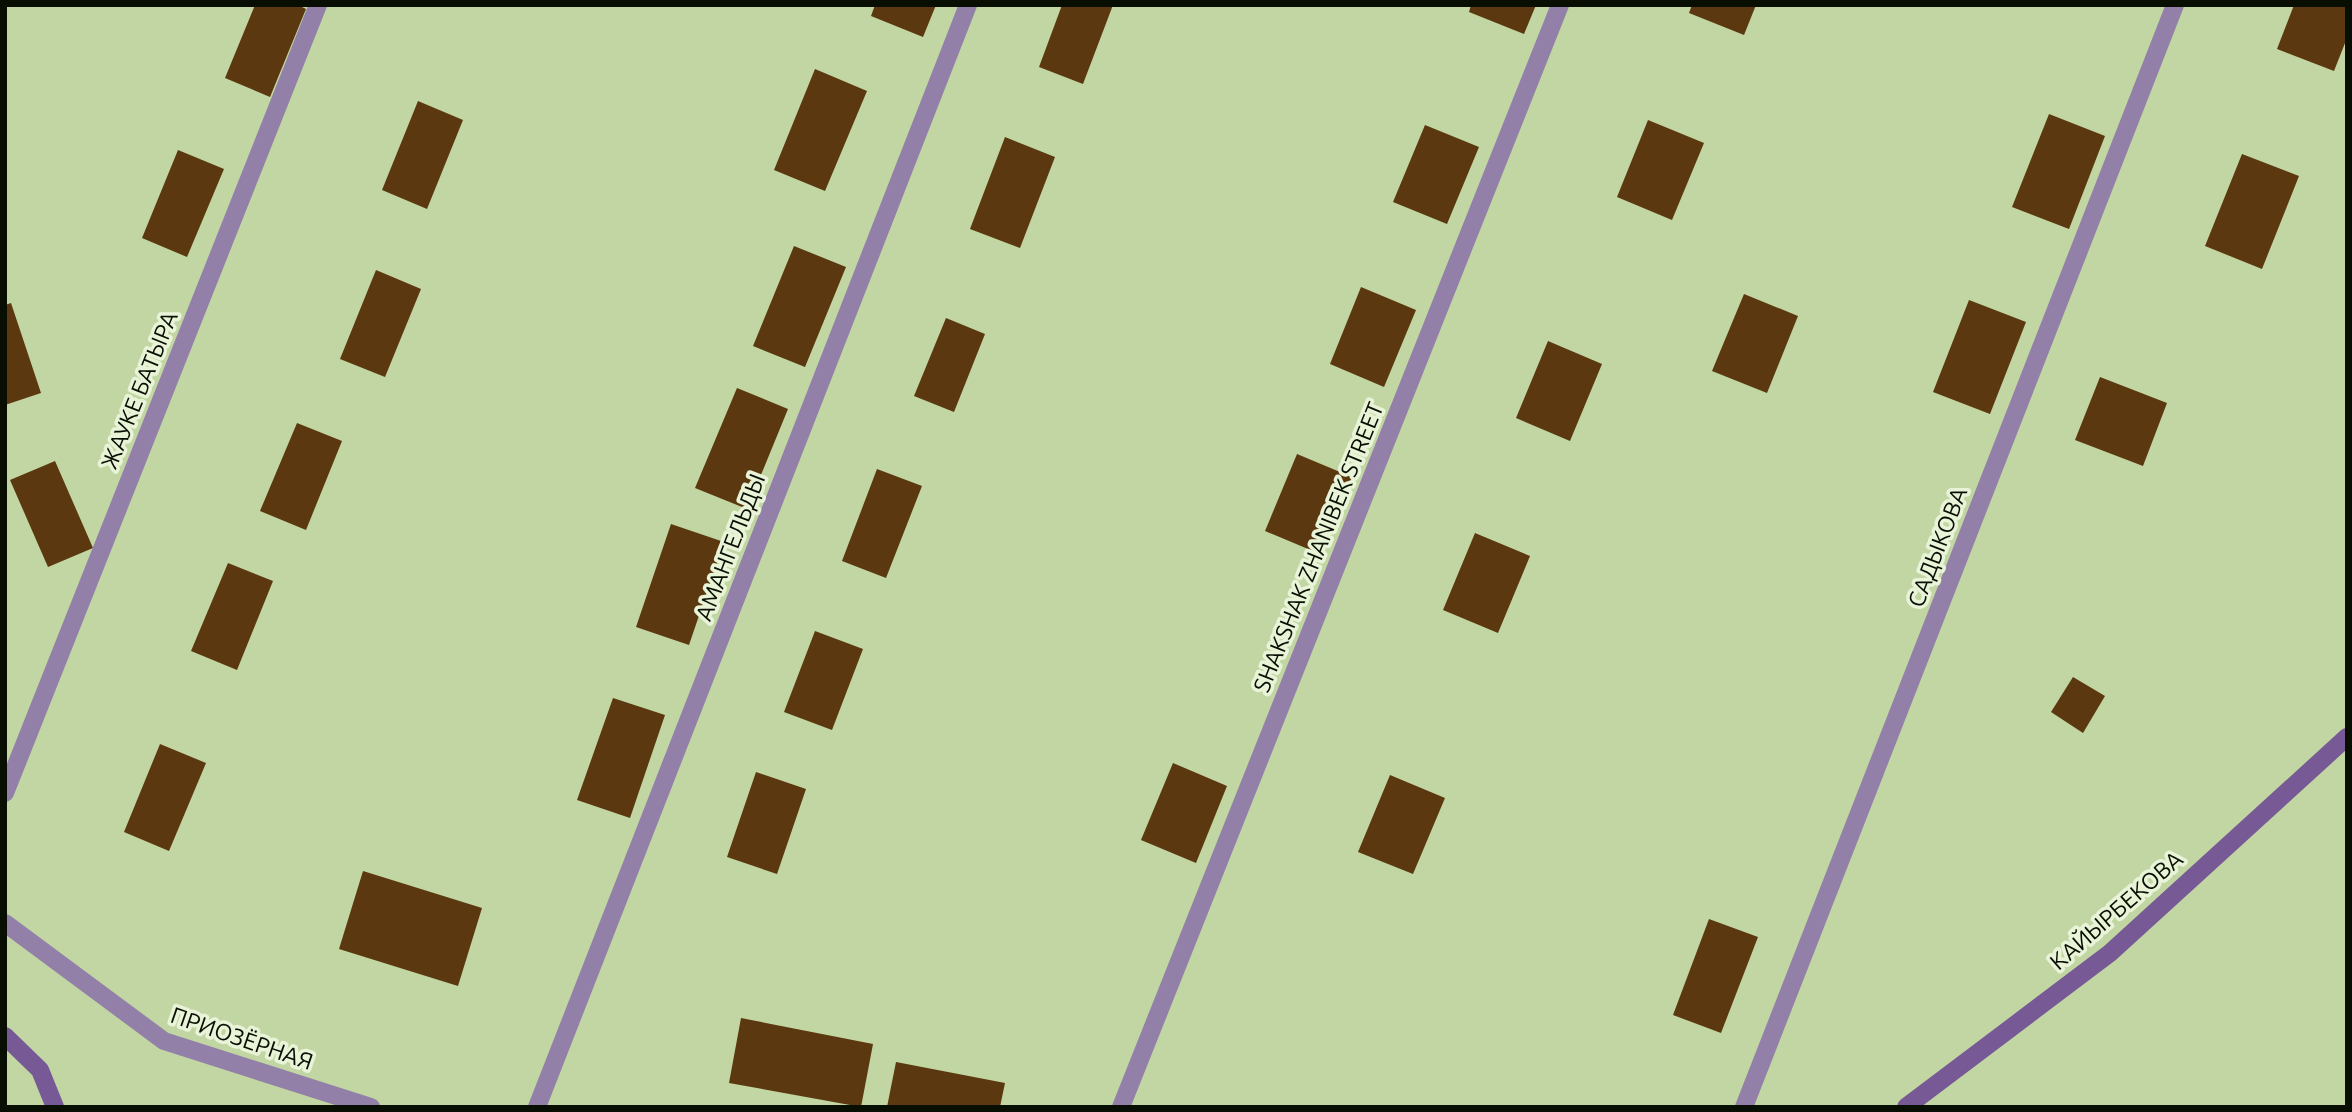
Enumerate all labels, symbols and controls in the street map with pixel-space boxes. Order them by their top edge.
street label: ЖАУКЕ БАТЫРА [96,308,182,472]
street label: SHAKSHAK ZHANIBEK STREET [1248,398,1388,695]
street label: АМАНГЕЛЬДЫ [691,470,769,624]
street label: САДЫКОВА [1903,484,1971,610]
street label: КАЙЫРБЕКОВА [2045,846,2187,974]
street label: ПРИОЗЁРНАЯ [168,1002,316,1074]

